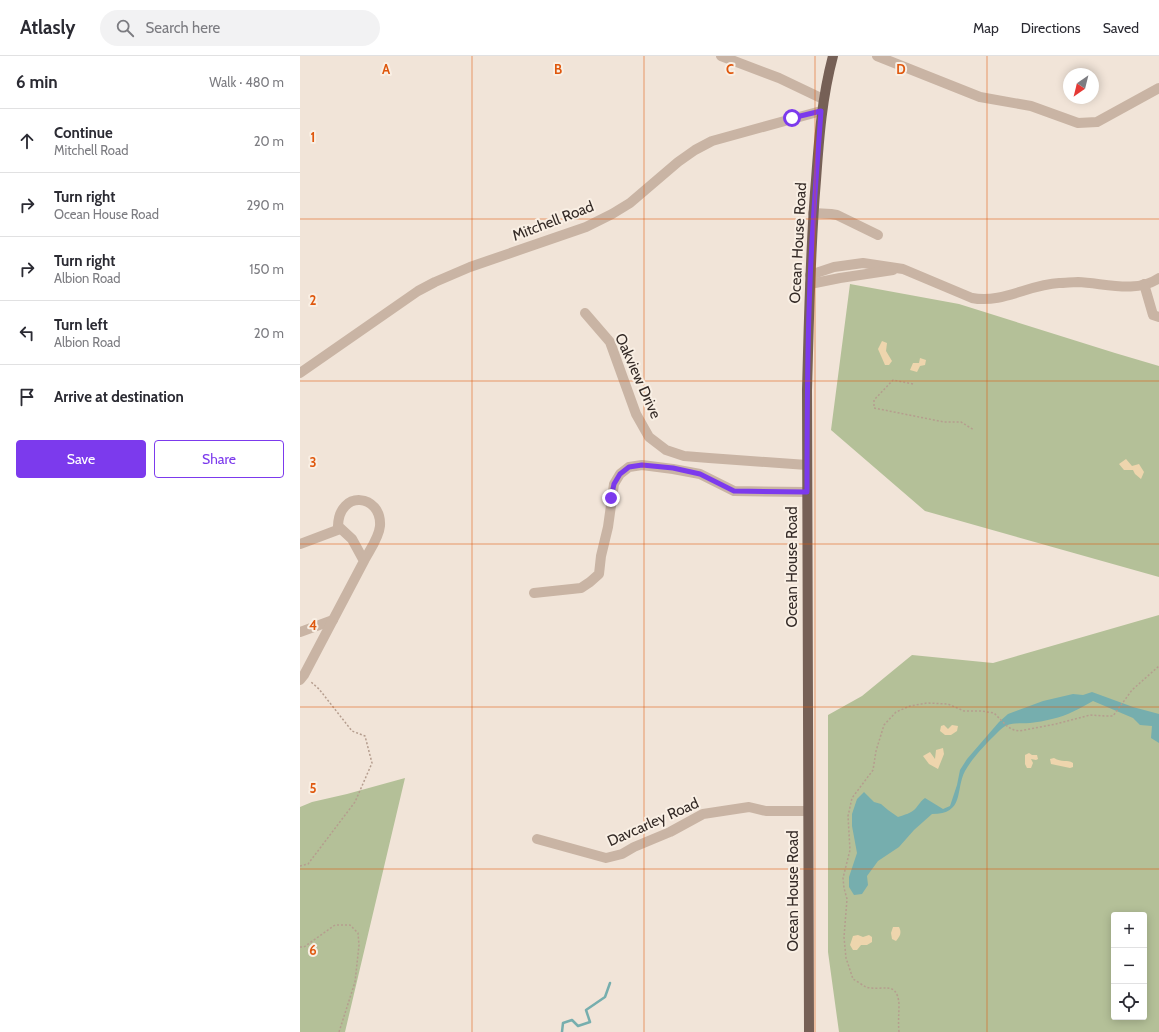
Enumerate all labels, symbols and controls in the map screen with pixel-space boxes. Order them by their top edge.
search box [100,10,380,46]
text: Atlasly [20,16,76,39]
icon: search [114,17,136,39]
text: Search here [146,19,220,37]
text: Map [973,19,999,37]
text: Directions [1021,19,1081,37]
text: Saved [1103,19,1139,37]
text: A [382,61,391,77]
text: B [554,61,562,77]
text: C [726,61,734,77]
text: D [896,61,906,77]
north arrow [1063,68,1099,104]
text: 6 min [16,72,58,92]
text: Walk · 480 m [209,74,284,90]
route start [783,109,801,127]
text: Continue [54,124,113,142]
text: 1 [311,129,315,145]
icon: ahead [16,130,38,152]
text: 20 m [254,133,284,149]
text: Mitchell Road [54,142,128,158]
street label: Ocean House Road [786,182,810,304]
text: Turn right [54,188,115,206]
icon: right [16,194,38,216]
text: 290 m [246,197,284,213]
street label: Mitchell Road [510,197,596,245]
text: Ocean House Road [54,206,159,222]
text: Turn right [54,252,115,270]
icon: right [16,258,38,280]
text: 150 m [249,261,284,277]
text: Albion Road [54,270,121,286]
text: 2 [310,292,317,308]
text: Turn left [54,316,108,334]
icon: left [16,322,38,344]
text: 20 m [254,325,284,341]
street label: Oakview Drive [611,331,665,422]
text: Albion Road [54,334,121,350]
icon: arrive [16,386,38,408]
text: Arrive at destination [54,388,184,406]
button: Save [16,440,146,478]
button: Share [154,440,284,478]
text: 3 [309,454,317,470]
route end [602,489,620,507]
street label: Ocean House Road [783,506,801,628]
text: 4 [309,617,317,633]
text: 5 [310,780,317,796]
street label: Davcarley Road [604,794,702,850]
street label: Ocean House Road [784,830,802,952]
map controls [1111,912,1147,1020]
button: + [1111,912,1147,948]
text: 6 [309,942,317,958]
button: − [1111,948,1147,984]
button: locate [1111,984,1147,1020]

